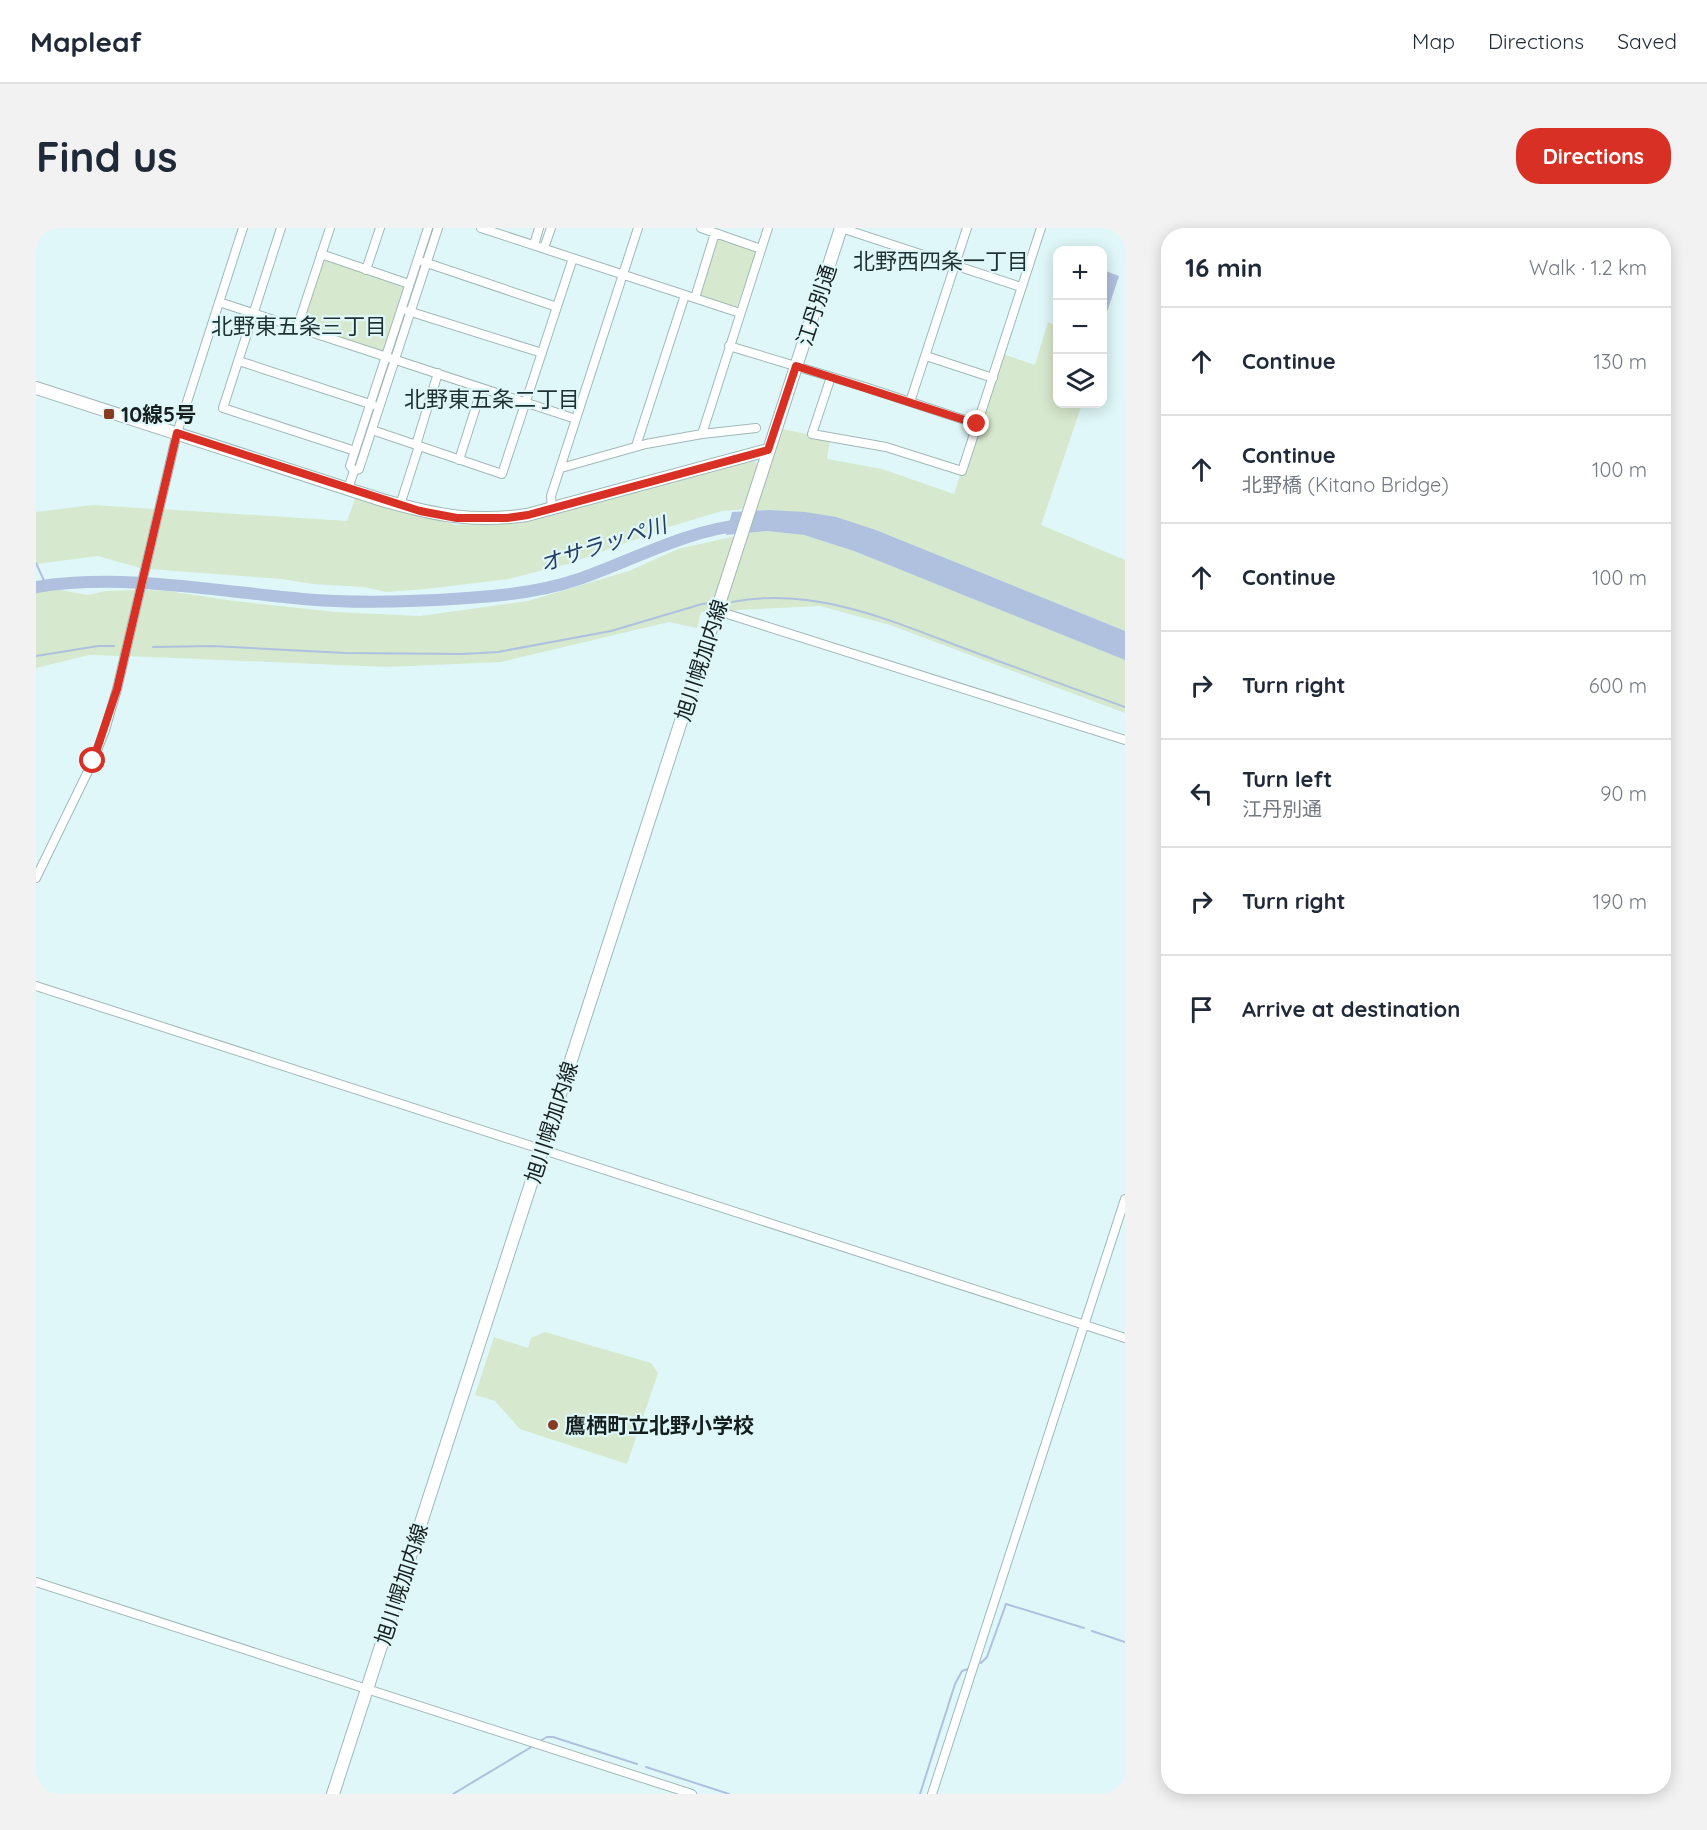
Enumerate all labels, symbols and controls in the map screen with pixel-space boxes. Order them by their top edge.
text: Mapleaf [30,24,142,59]
text: Map [1412,28,1455,54]
text: Directions [1488,28,1584,54]
text: Saved [1617,28,1677,54]
button: Directions [1516,128,1671,184]
text: Find us [36,130,178,183]
map controls [1053,246,1107,408]
button: + [1053,246,1107,300]
district label: 北野西四条一丁目 [853,247,1029,275]
text: 16 min [1185,251,1262,284]
text: Walk · 1.2 km [1529,255,1647,280]
street label: 江丹別通 [791,261,841,349]
button: − [1053,300,1107,354]
district label: 北野東五条三丁目 [211,312,387,340]
icon: ahead [1185,345,1218,378]
text: Continue [1242,347,1336,375]
text: 130 m [1594,349,1647,374]
button: layers [1053,354,1107,408]
district label: 北野東五条二丁目 [404,385,580,413]
place label: 10線5号 [121,401,196,427]
marker: 10線5号 [102,407,116,421]
route end [963,410,989,436]
text: Continue [1242,441,1336,469]
icon: ahead [1185,453,1218,486]
text: 100 m [1592,457,1647,482]
text: 北野橋 (Kitano Bridge) [1242,472,1449,497]
water label: オサラッペ川 [536,510,672,578]
icon: ahead [1185,561,1218,594]
text: Continue [1242,563,1336,591]
text: 100 m [1592,565,1647,590]
street label: 旭川幌加内線 [669,596,733,724]
icon: right [1185,669,1218,702]
text: Turn right [1242,671,1346,699]
text: 600 m [1589,673,1647,698]
route start [79,747,105,773]
text: Turn left [1242,765,1332,793]
icon: left [1185,777,1218,810]
text: 90 m [1600,781,1647,806]
text: 江丹別通 [1242,796,1322,821]
icon: right [1185,885,1218,918]
text: Turn right [1242,887,1346,915]
text: 190 m [1593,889,1647,914]
icon: arrive [1185,993,1218,1026]
text: Arrive at destination [1242,995,1460,1023]
street label: 旭川幌加内線 [519,1058,583,1186]
place label: 鷹栖町立北野小学校 [565,1412,754,1438]
marker: 鷹栖町立北野小学校 [546,1418,560,1432]
street label: 旭川幌加内線 [369,1520,433,1648]

